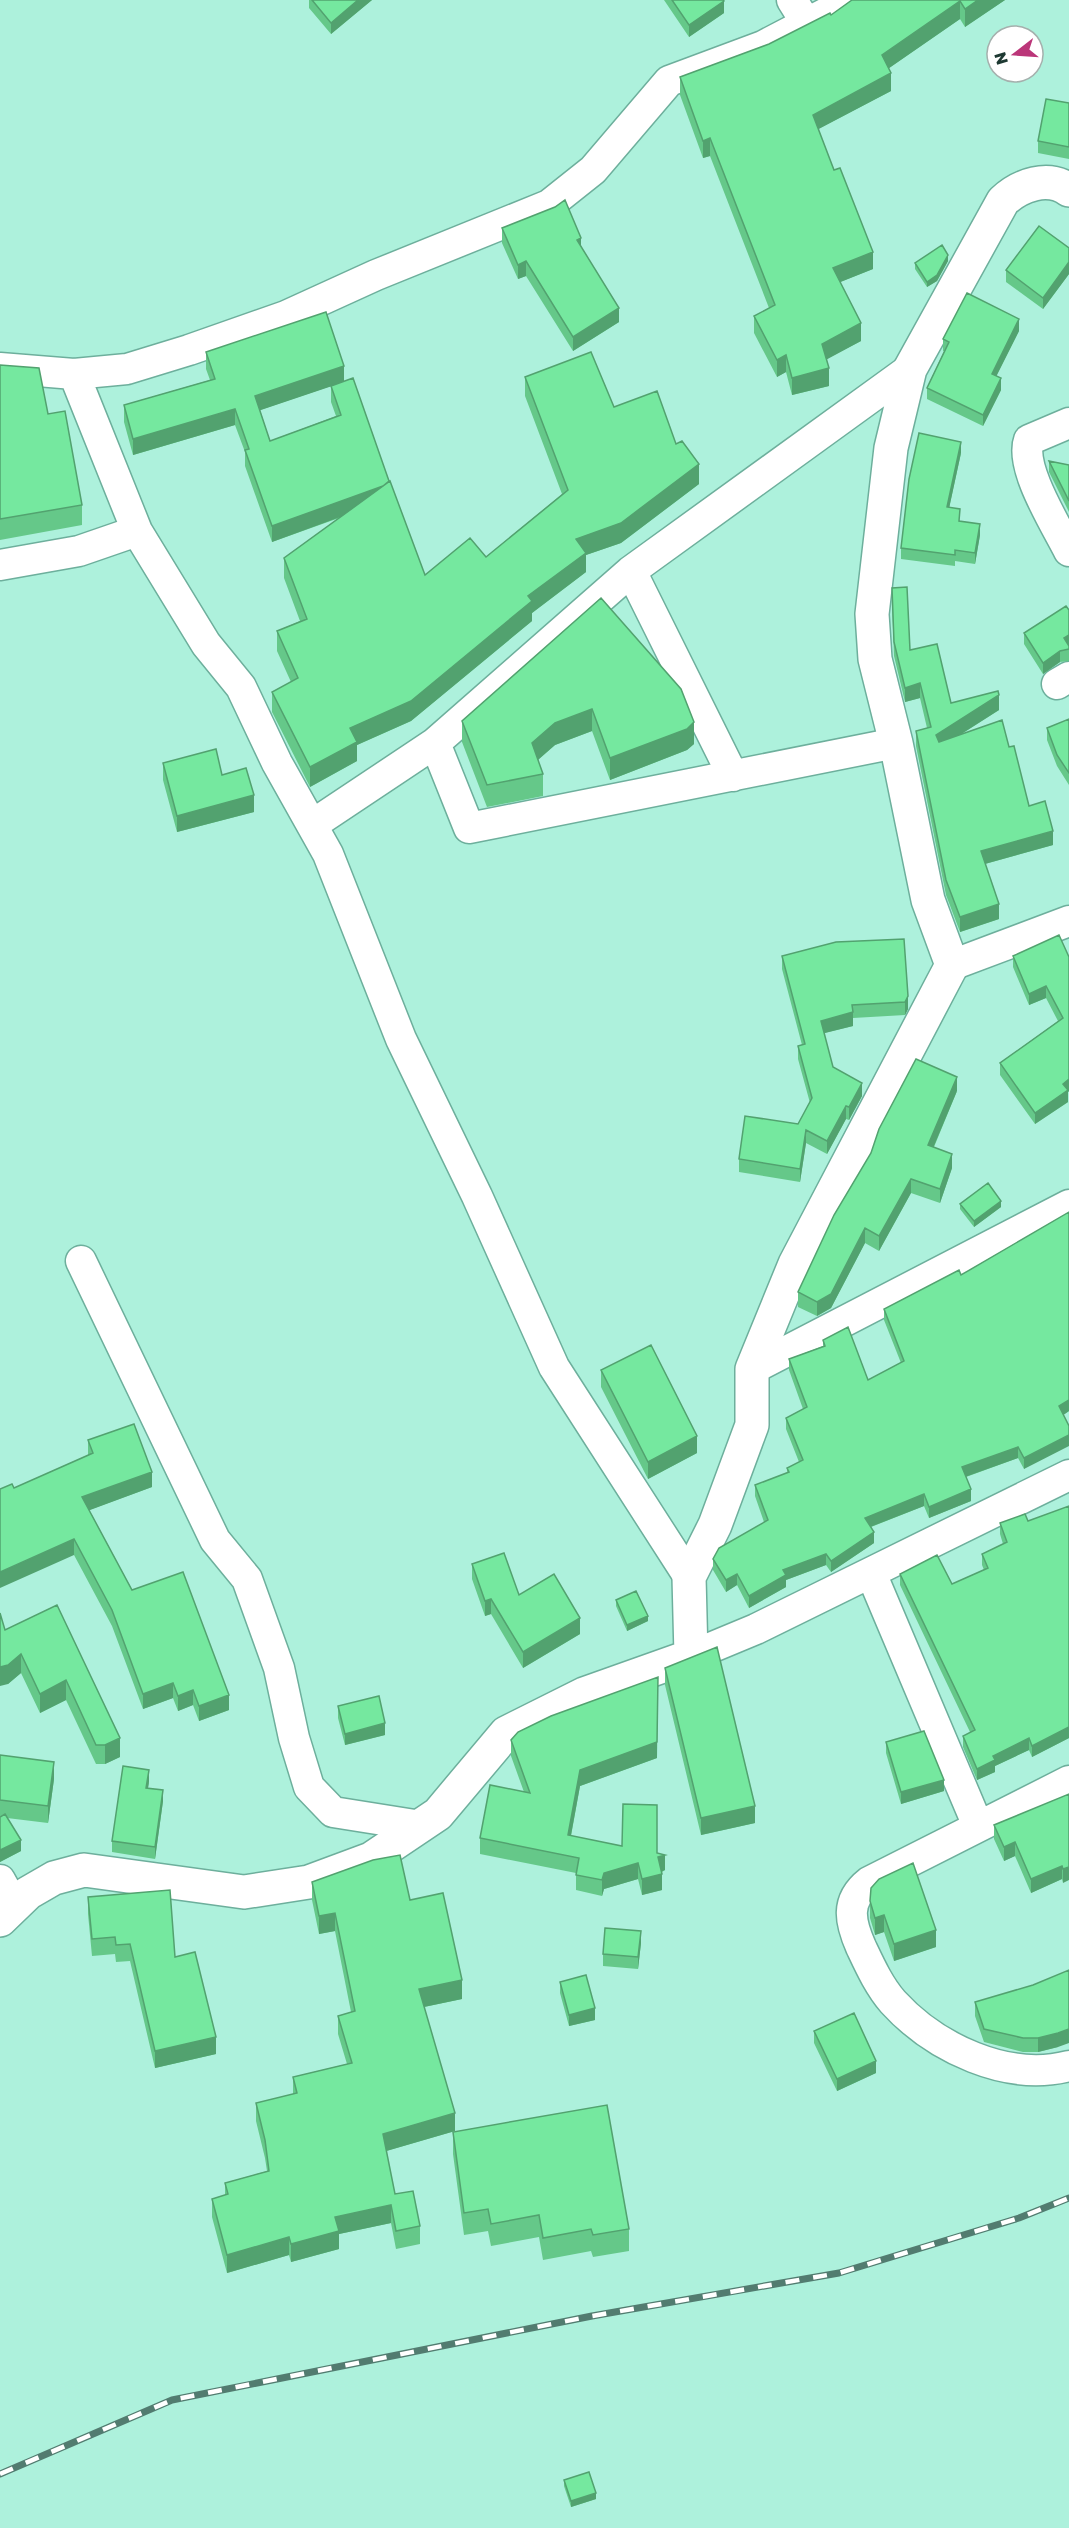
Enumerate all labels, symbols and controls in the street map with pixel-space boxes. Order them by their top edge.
north arrow [985,24,1045,84]
text: N [989,50,1012,67]

